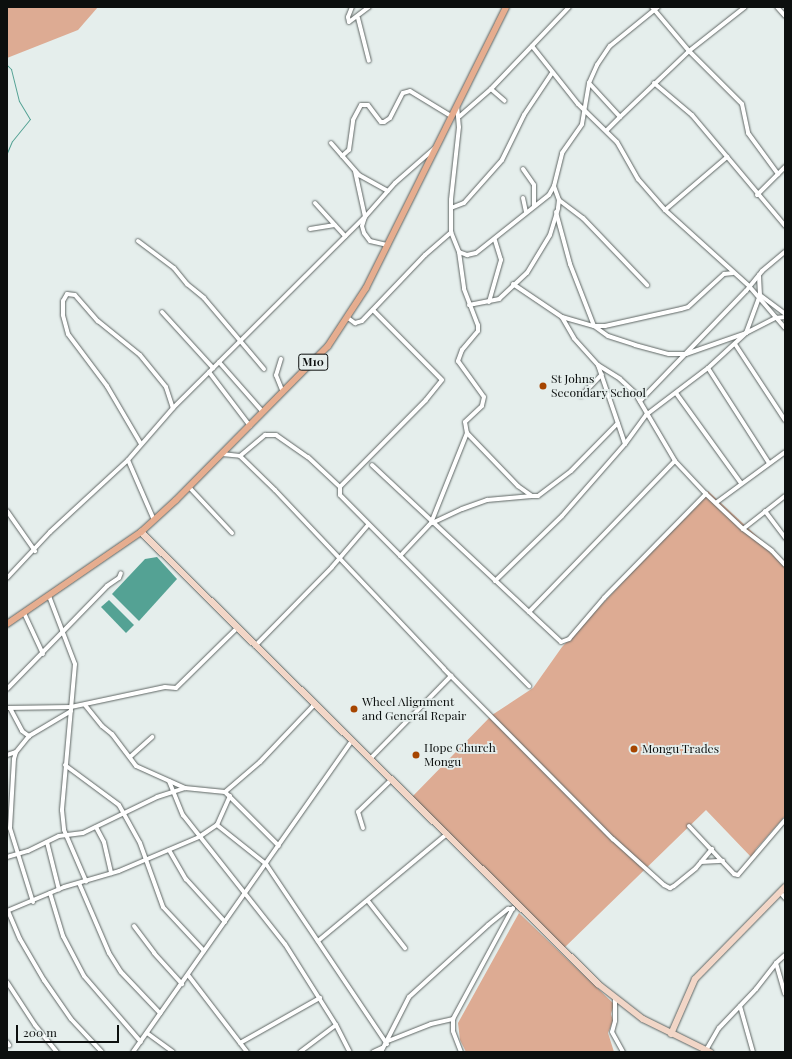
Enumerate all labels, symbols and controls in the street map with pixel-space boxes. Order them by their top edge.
road number: M10 [298,353,328,371]
place label: St Johns Secondary School [551,372,646,400]
marker: St Johns Secondary School [538,381,548,391]
place label: Wheel Alignment and General Repair [362,695,466,723]
marker: Wheel Alignment and General Repair [349,704,359,714]
place label: Hope Church Mongu [424,741,496,769]
place label: Mongu Trades [642,742,719,756]
marker: Mongu Trades [629,744,639,754]
marker: Hope Church Mongu [411,750,421,760]
scale bar [18,1017,121,1043]
text: 200 m [23,1024,57,1040]

